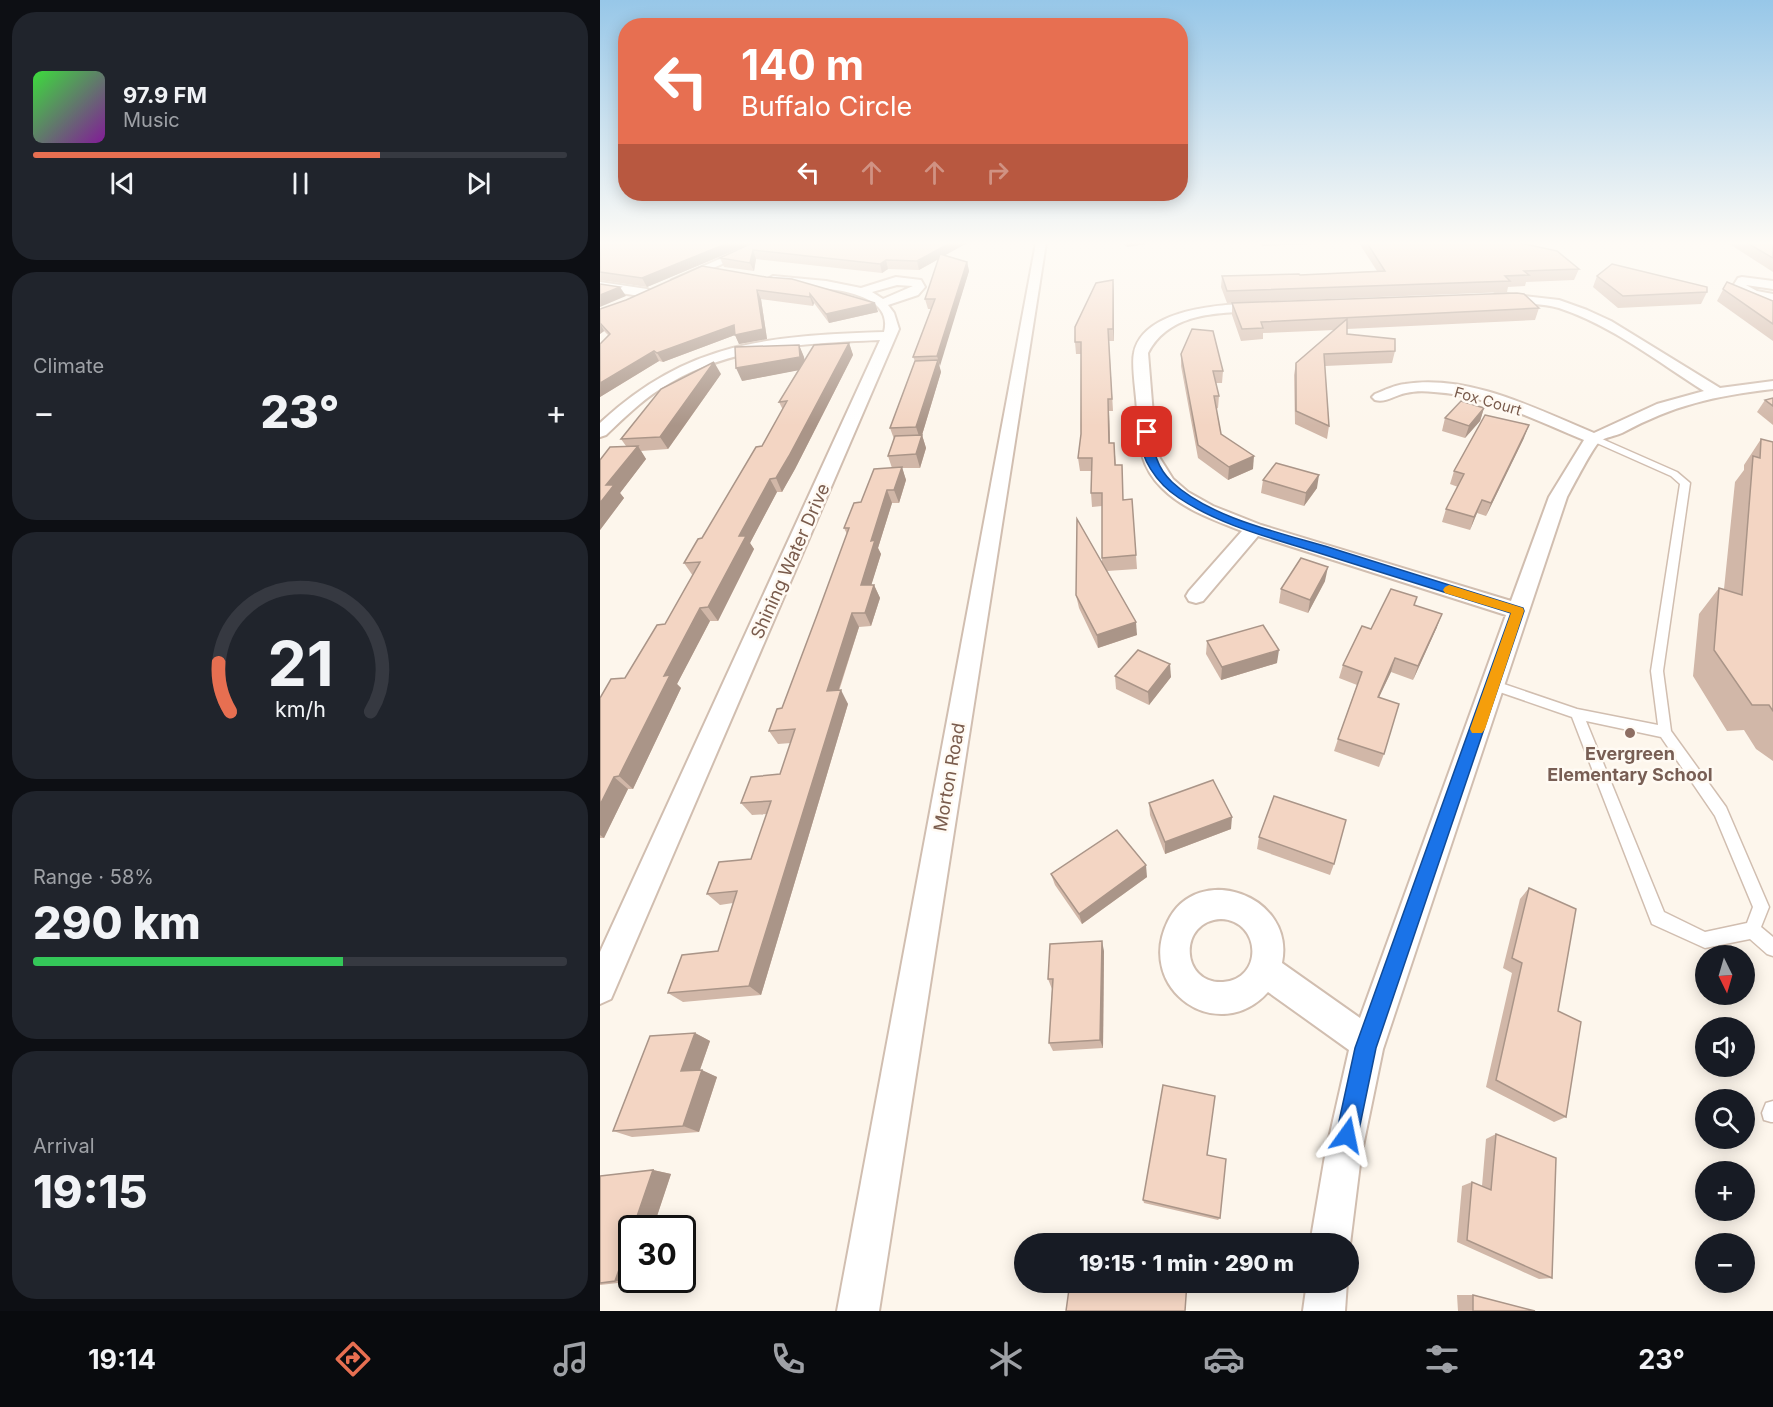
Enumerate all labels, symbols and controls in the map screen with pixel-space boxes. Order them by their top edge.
text: 140 m [741,39,864,90]
icon: left [642,42,720,120]
text: 97.9 FM [123,82,207,108]
text: Buffalo Circle [741,90,912,123]
text: Music [123,108,180,132]
icon: left [792,156,825,189]
icon: ahead [855,156,888,189]
icon: ahead [918,156,951,189]
icon: right [981,156,1014,189]
icon: previous [106,167,139,200]
icon: pause [284,167,317,200]
icon: next [462,167,495,200]
text: Climate [33,354,104,378]
street label: Fox Court [1452,382,1524,420]
text: 23° [261,384,339,439]
text: − [33,392,55,432]
text: + [545,392,567,432]
pin [1121,406,1172,457]
icon: arrive [1130,415,1163,448]
street label: Shining Water Drive [746,480,834,642]
text: 21 [267,627,333,702]
text: km/h [275,697,325,723]
street label: Morton Road [929,721,969,833]
marker: Evergreen Elementary School [1623,726,1637,740]
place label: Evergreen Elementary School [1547,743,1713,785]
text: Range · 58% [33,865,154,889]
text: 290 km [33,895,201,950]
north arrow [1695,945,1755,1005]
map controls [1695,945,1755,1293]
button: sound [1695,1017,1755,1077]
button: search [1695,1089,1755,1149]
position arrow [1315,1103,1379,1167]
text: Arrival [33,1134,95,1158]
button: + [1695,1161,1755,1221]
text: 19:15 [33,1164,148,1219]
speed limit sign: 30 [618,1215,696,1293]
button: − [1695,1233,1755,1293]
text: 19:15 · 1 min · 290 m [1079,1250,1294,1276]
icon: directions [332,1338,374,1380]
icon: music [550,1338,592,1380]
icon: phone [767,1338,809,1380]
icon: climate [985,1338,1027,1380]
icon: car [1203,1338,1245,1380]
icon: filters [1421,1338,1463,1380]
text: 19:14 [88,1343,156,1376]
text: 23° [1638,1343,1685,1376]

